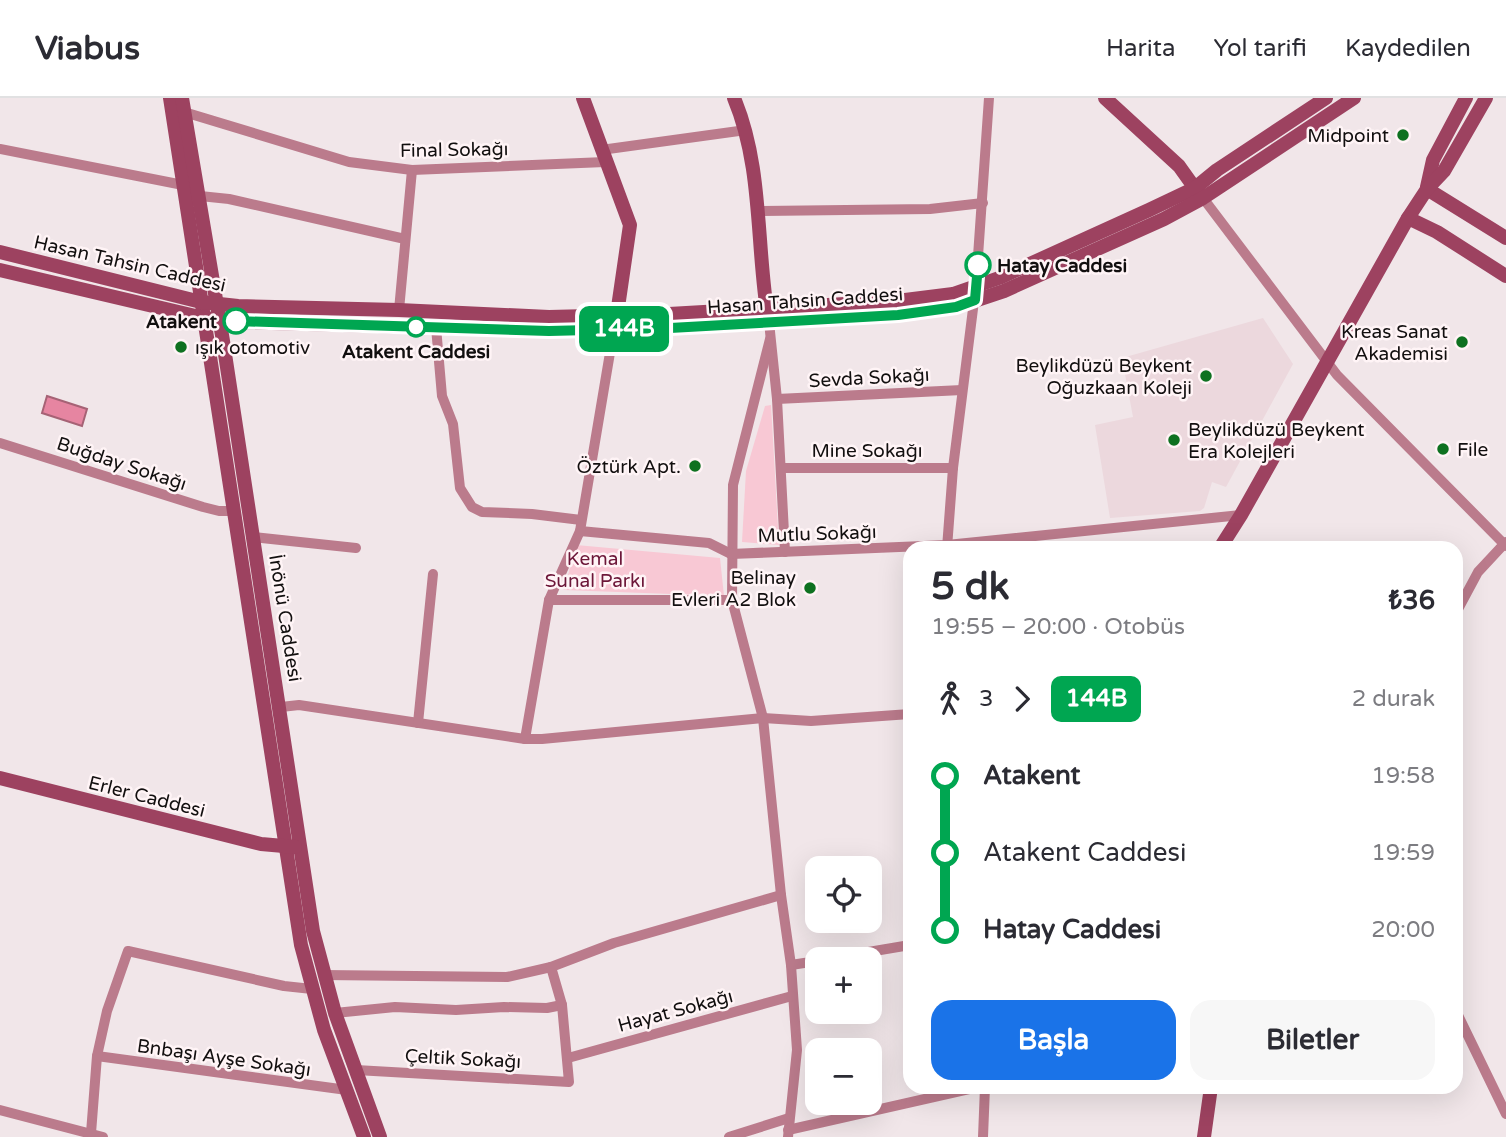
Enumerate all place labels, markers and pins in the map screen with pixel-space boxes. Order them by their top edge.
place label: Midpoint [1307,125,1389,147]
marker: Midpoint [1395,127,1411,143]
marker: Hatay Caddesi [965,252,991,278]
place label: Hatay Caddesi [997,255,1127,278]
marker: Atakent [223,308,249,334]
place label: Atakent [146,311,218,333]
marker: Atakent Caddesi [406,317,426,337]
place label: Kreas Sanat Akademisi [1341,321,1448,365]
marker: Kreas Sanat Akademisi [1454,334,1470,350]
place label: ışık otomotiv [195,337,310,359]
marker: ışık otomotiv [173,339,189,355]
place label: Atakent Caddesi [342,341,490,363]
place label: Beylikdüzü Beykent Oğuzkaan Koleji [1015,355,1192,399]
marker: Beylikdüzü Beykent Oğuzkaan Koleji [1198,368,1214,384]
place label: Beylikdüzü Beykent Era Kolejleri [1188,419,1365,463]
marker: Beylikdüzü Beykent Era Kolejleri [1166,432,1182,448]
place label: File [1457,439,1488,461]
marker: File [1435,441,1451,457]
place label: Öztürk Apt. [577,456,681,478]
marker: Öztürk Apt. [687,458,703,474]
place label: Belinay Evleri A2 Blok [671,567,796,611]
marker: Belinay Evleri A2 Blok [802,580,818,596]

